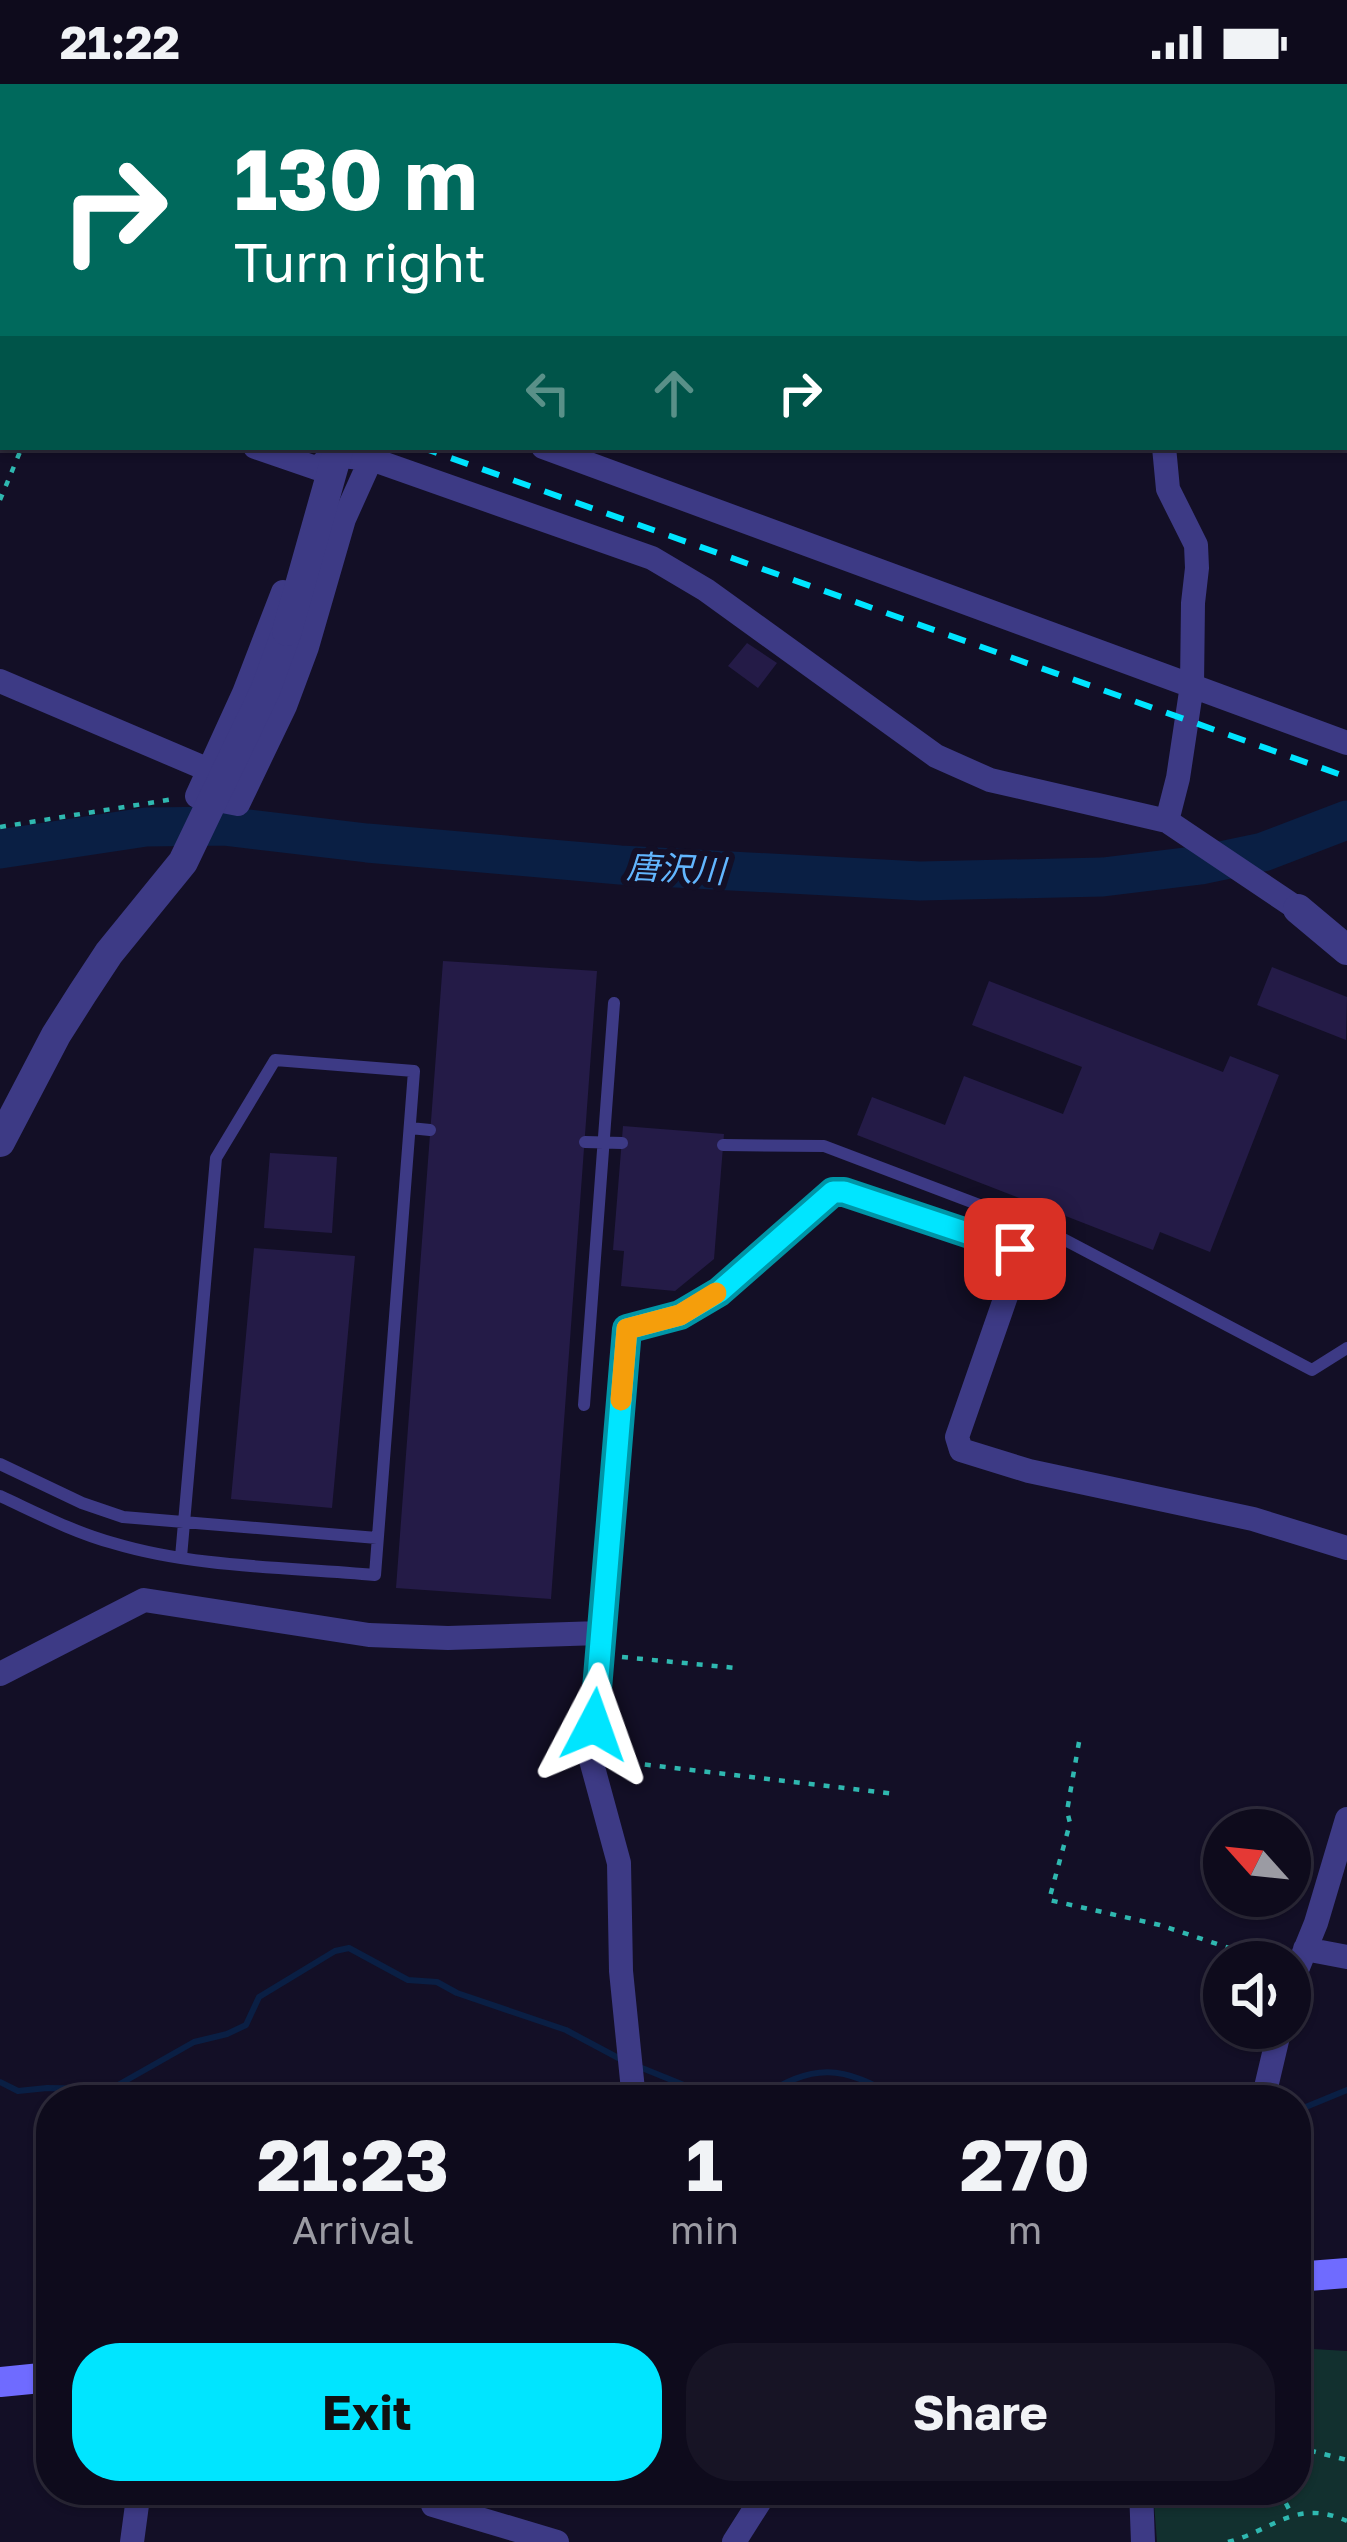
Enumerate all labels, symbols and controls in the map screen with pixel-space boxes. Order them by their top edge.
text: 21:22 [60,15,180,69]
text: 130 m [234,128,478,228]
icon: right [36,132,192,288]
text: Turn right [234,229,486,294]
icon: left [515,360,581,426]
icon: ahead [641,360,707,426]
icon: right [767,360,833,426]
water label: 唐沢川 [626,846,729,890]
pin [964,1198,1066,1300]
icon: arrive [982,1216,1048,1282]
position arrow [531,1662,657,1788]
north arrow [1203,1809,1311,1917]
map controls [1203,1809,1311,2049]
button: sound [1203,1941,1311,2049]
text: 21:23 [257,2120,449,2207]
text: 1 [686,2120,723,2207]
text: 270 [960,2120,1090,2207]
text: Arrival [292,2206,414,2253]
text: min [670,2206,739,2253]
text: m [1008,2206,1042,2253]
button: Exit [72,2343,662,2481]
button: Share [686,2343,1275,2481]

